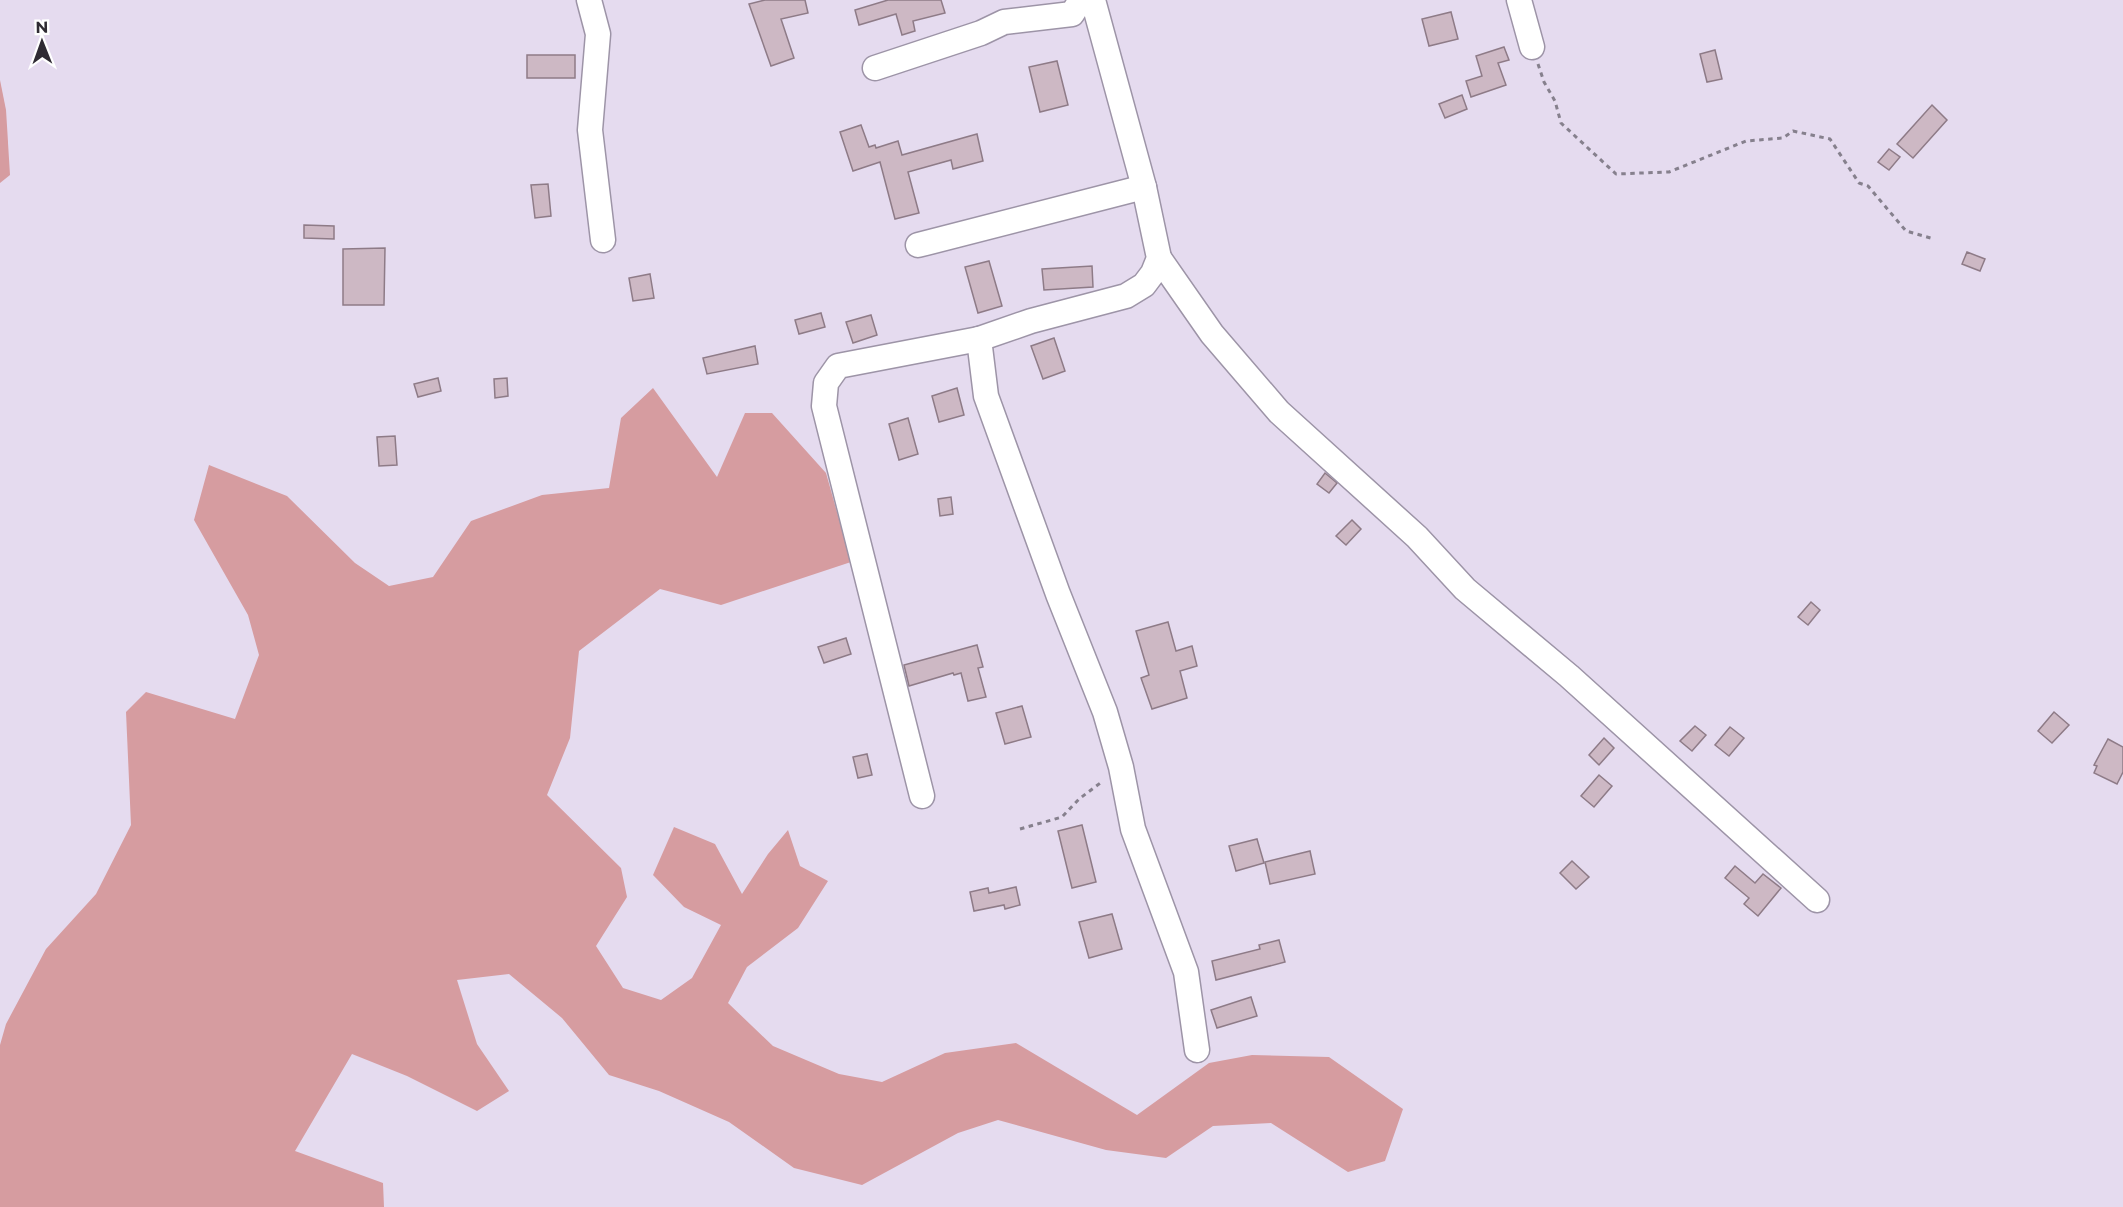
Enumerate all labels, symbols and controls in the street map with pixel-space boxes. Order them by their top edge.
north arrow [12,12,72,72]
text: N [35,18,48,37]

